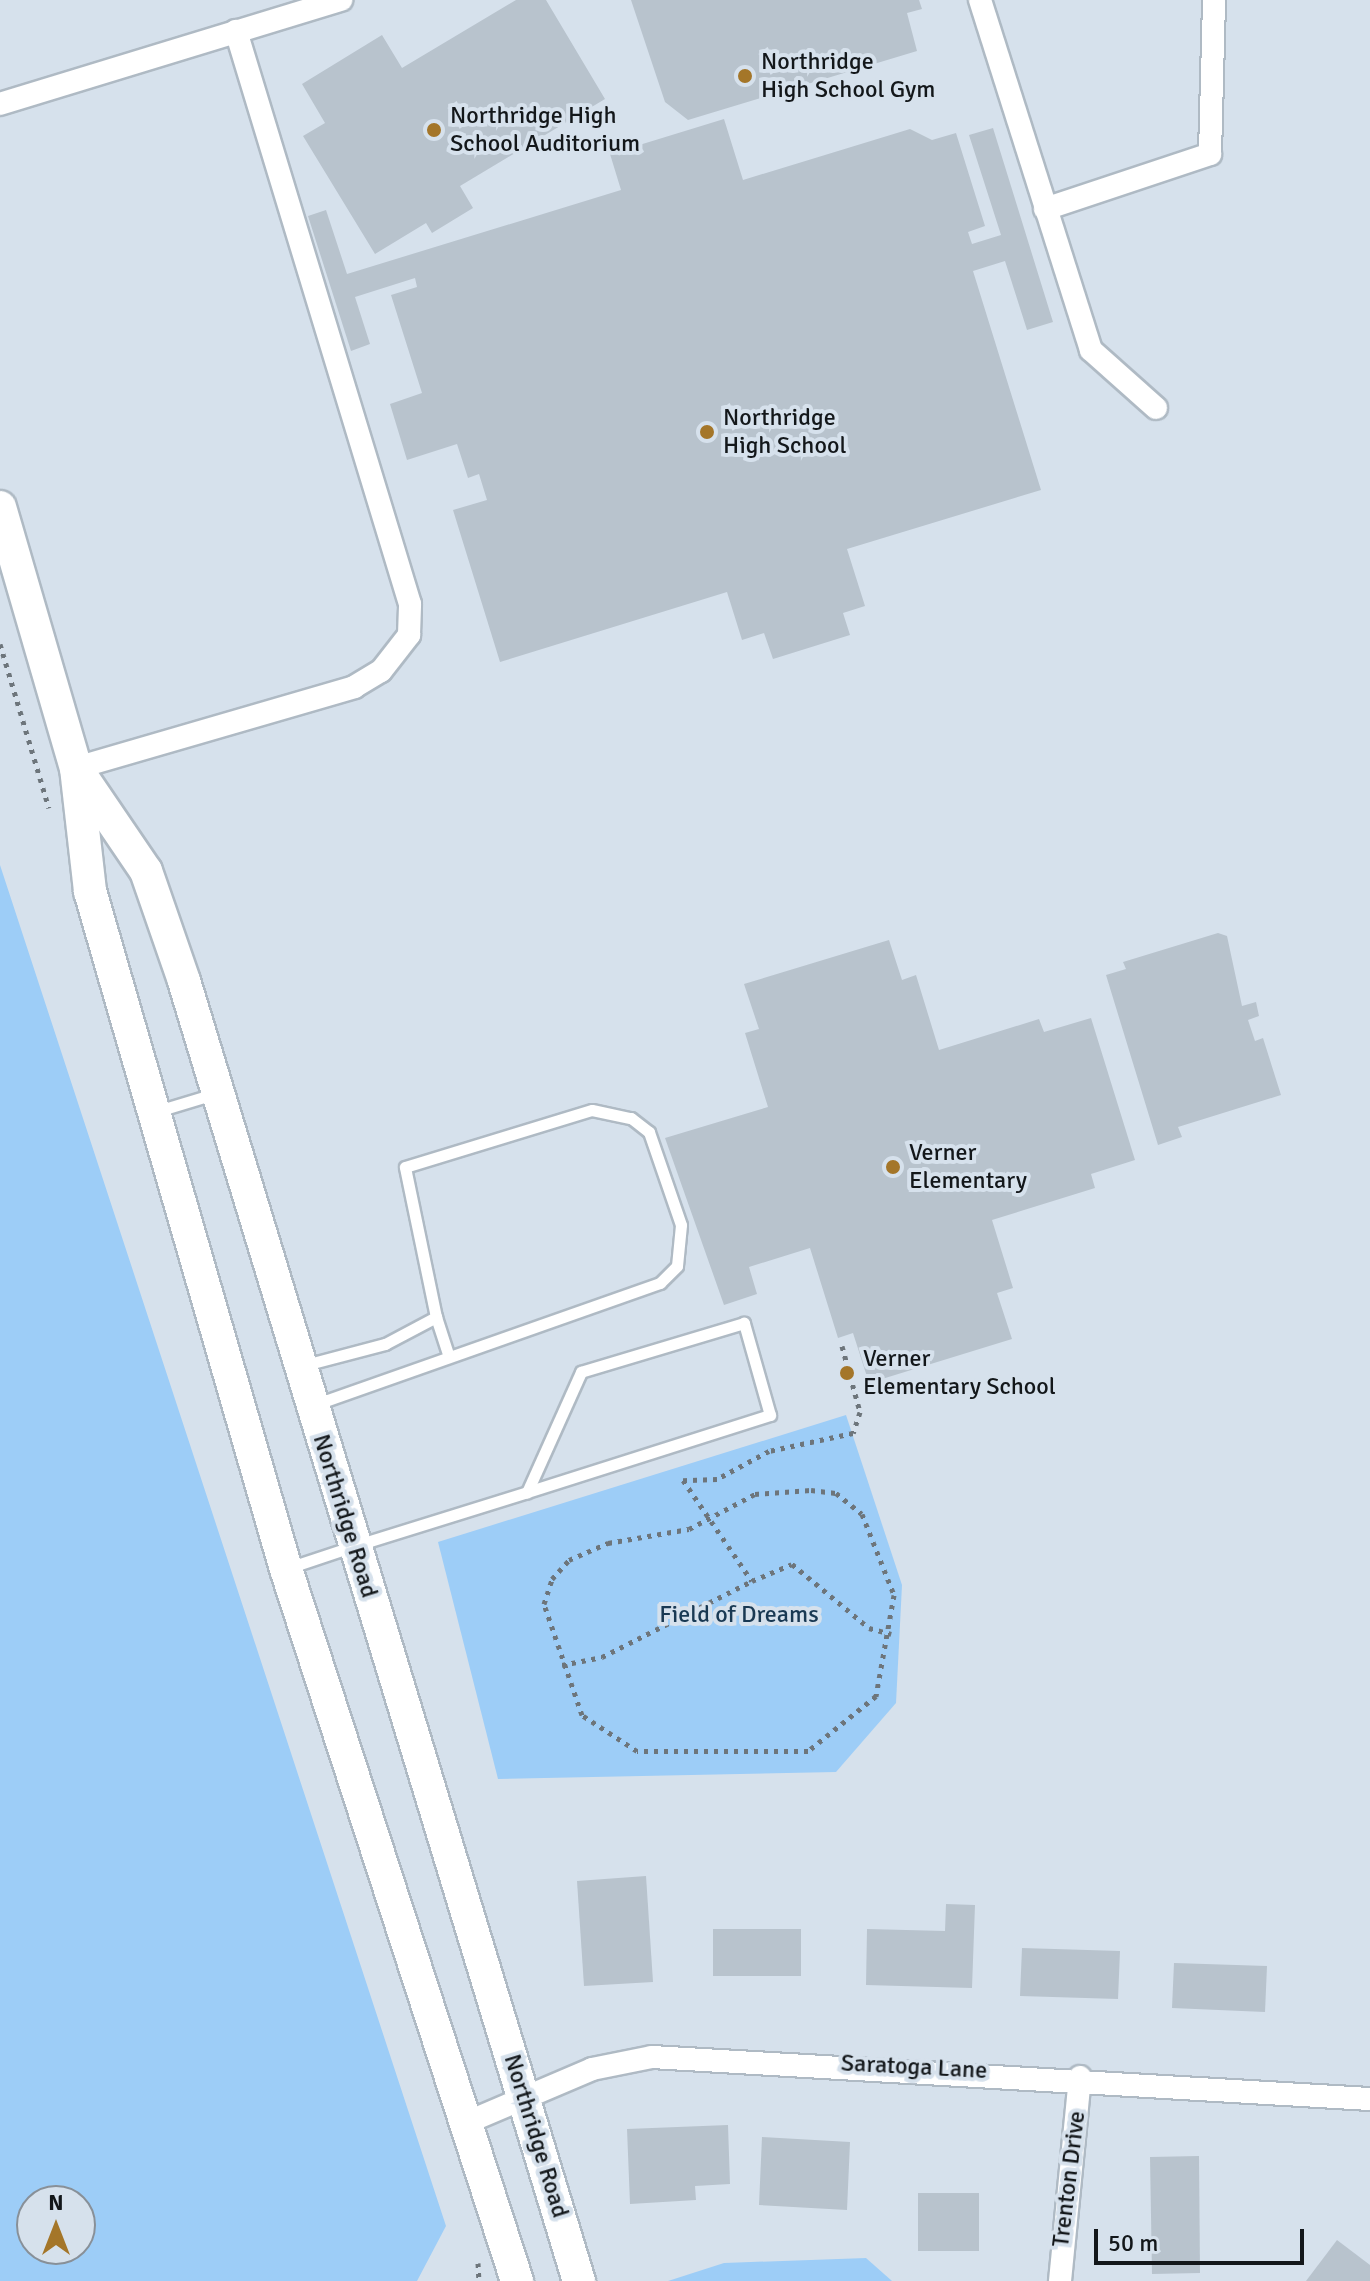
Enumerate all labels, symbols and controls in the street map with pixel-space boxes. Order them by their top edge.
place label: Northridge High School Gym [761,48,935,104]
marker: Northridge High School Gym [736,67,754,85]
place label: Northridge High School Auditorium [450,102,640,158]
marker: Northridge High School Auditorium [425,121,443,139]
place label: Northridge High School [723,404,846,460]
marker: Northridge High School [698,423,716,441]
place label: Verner Elementary [909,1139,1027,1195]
marker: Verner Elementary [884,1158,902,1176]
place label: Verner Elementary School [863,1345,1056,1401]
marker: Verner Elementary School [838,1364,856,1382]
street label: Northridge Road [306,1431,384,1601]
park label: Field of Dreams [659,1601,819,1629]
street label: Saratoga Lane [840,2049,988,2085]
street label: Northridge Road [497,2051,575,2221]
street label: Trenton Drive [1046,2109,1092,2249]
north arrow [16,2185,96,2265]
text: N [48,2189,64,2216]
scale bar [1098,2213,1308,2263]
text: 50 m [1108,2228,1158,2258]

